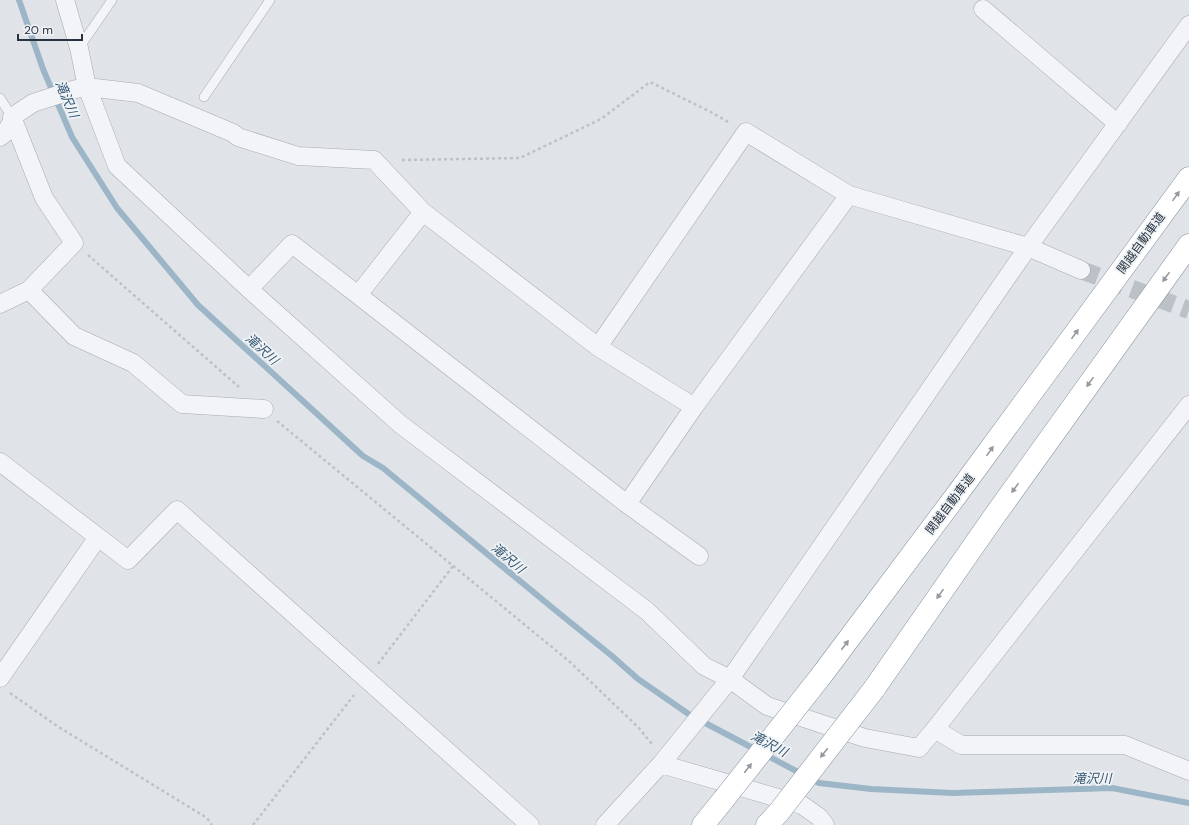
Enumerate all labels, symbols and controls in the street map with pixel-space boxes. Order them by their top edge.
scale bar [18,16,82,42]
text: 20 m [24,22,53,38]
water label: 滝沢川 [52,78,83,122]
one-way arrow [1172,190,1180,201]
street label: 関越自動車道 [1113,209,1169,277]
one-way arrow [1162,271,1170,282]
one-way arrow [1070,329,1079,340]
water label: 滝沢川 [242,330,284,370]
one-way arrow [1086,377,1094,388]
one-way arrow [985,445,994,456]
street label: 関越自動車道 [922,470,978,538]
one-way arrow [1011,483,1019,493]
water label: 滝沢川 [488,539,530,578]
one-way arrow [936,589,944,599]
one-way arrow [841,639,849,650]
water label: 滝沢川 [748,727,792,762]
one-way arrow [820,747,829,758]
one-way arrow [744,763,753,774]
water label: 滝沢川 [1072,770,1113,787]

